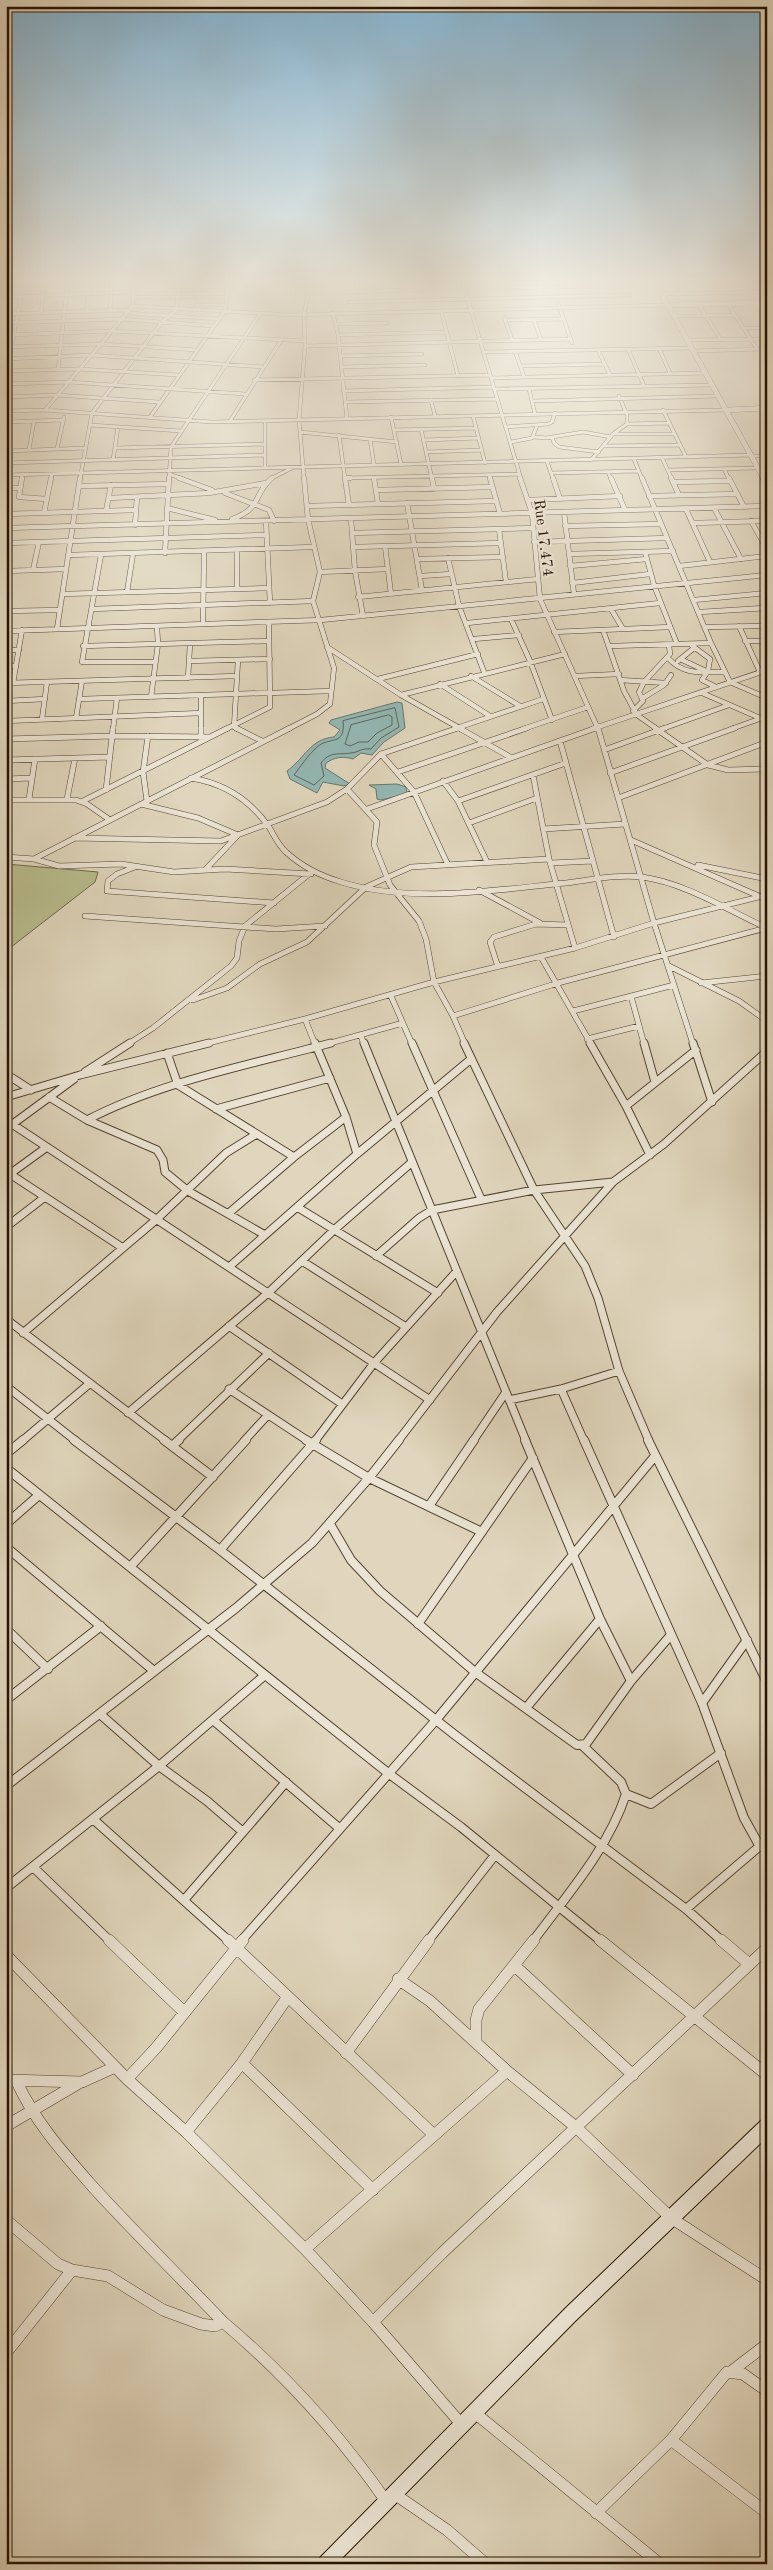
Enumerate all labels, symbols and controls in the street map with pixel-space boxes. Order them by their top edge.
street label: Rue 17.474 [530,499,555,578]

